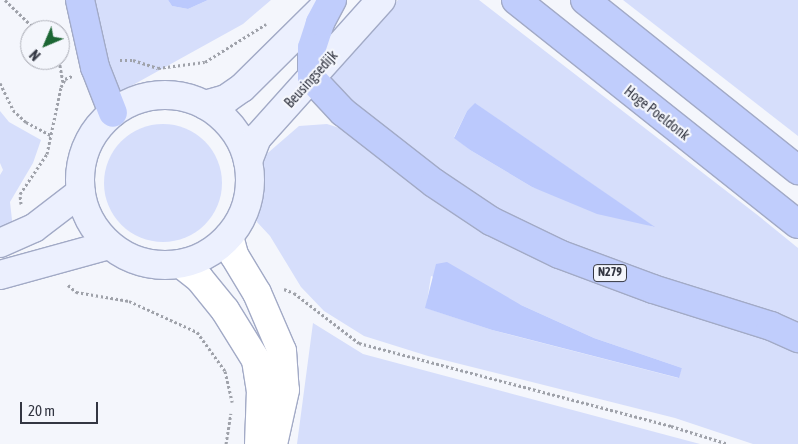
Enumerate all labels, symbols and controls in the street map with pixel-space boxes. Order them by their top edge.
north arrow [20,20,70,70]
text: N [27,46,44,63]
street label: Beusingsedijk [281,47,341,111]
street label: Hoge Poeldonk [621,82,693,144]
road number: N279 [592,264,628,282]
scale bar [22,392,100,424]
text: 20 m [28,402,55,419]

